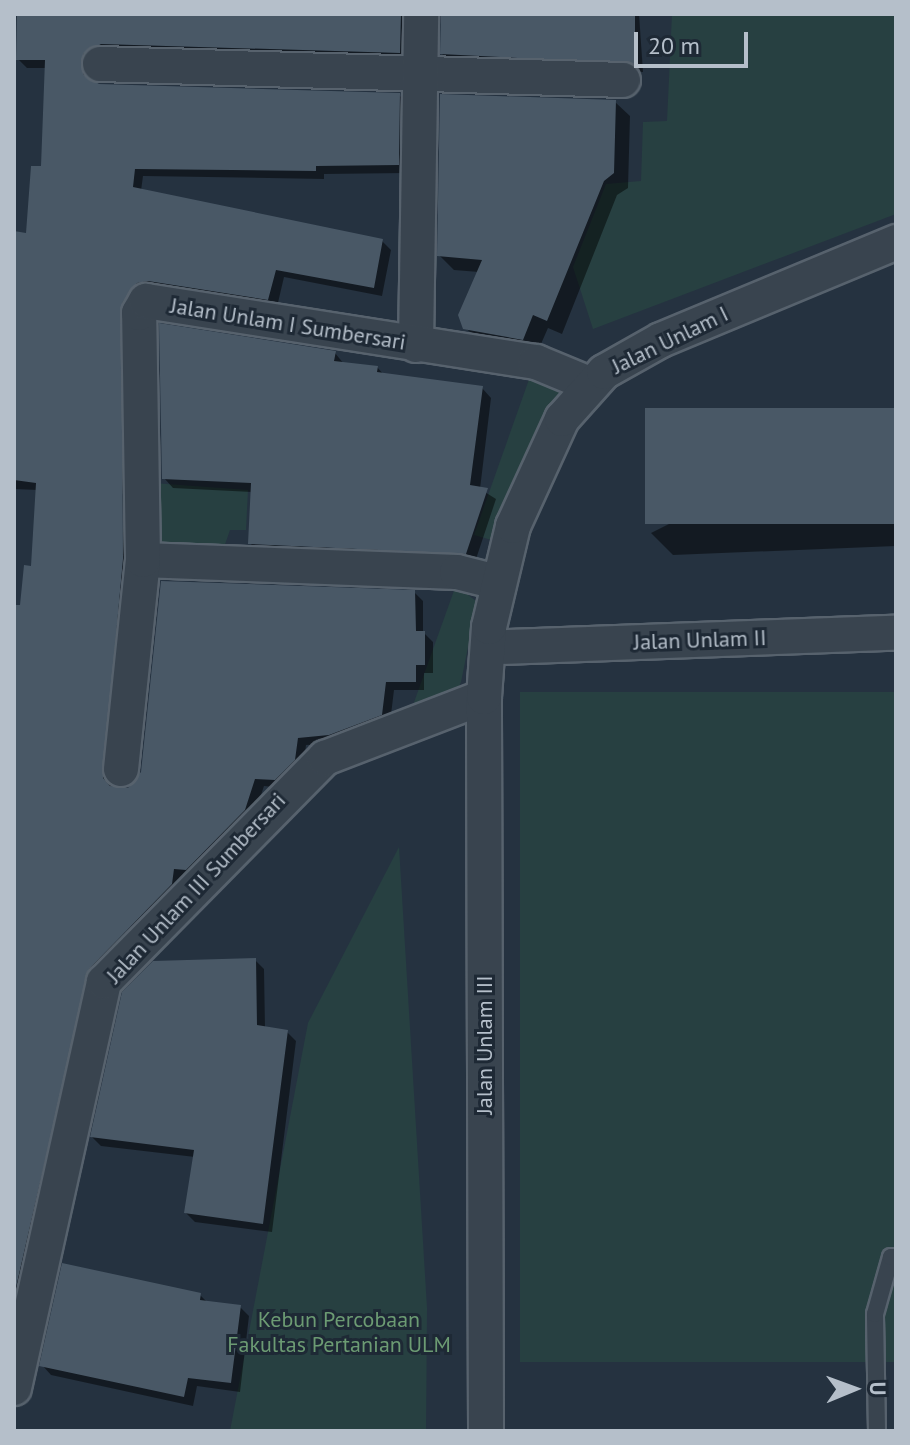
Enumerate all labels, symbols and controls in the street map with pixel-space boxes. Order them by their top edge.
scale bar [638,16,752,66]
text: 20 m [648,30,700,61]
street label: Jalan Unlam I Sumbersari [169,292,407,356]
street label: Jalan Unlam I [607,300,733,380]
street label: Jalan Unlam II [633,624,767,656]
street label: Jalan Unlam III Sumbersari [101,787,291,989]
street label: Jalan Unlam III [472,975,498,1115]
park label: Kebun Percobaan Fakultas Pertanian ULM [227,1306,451,1358]
north arrow [814,1349,894,1429]
text: U [864,1381,892,1396]

